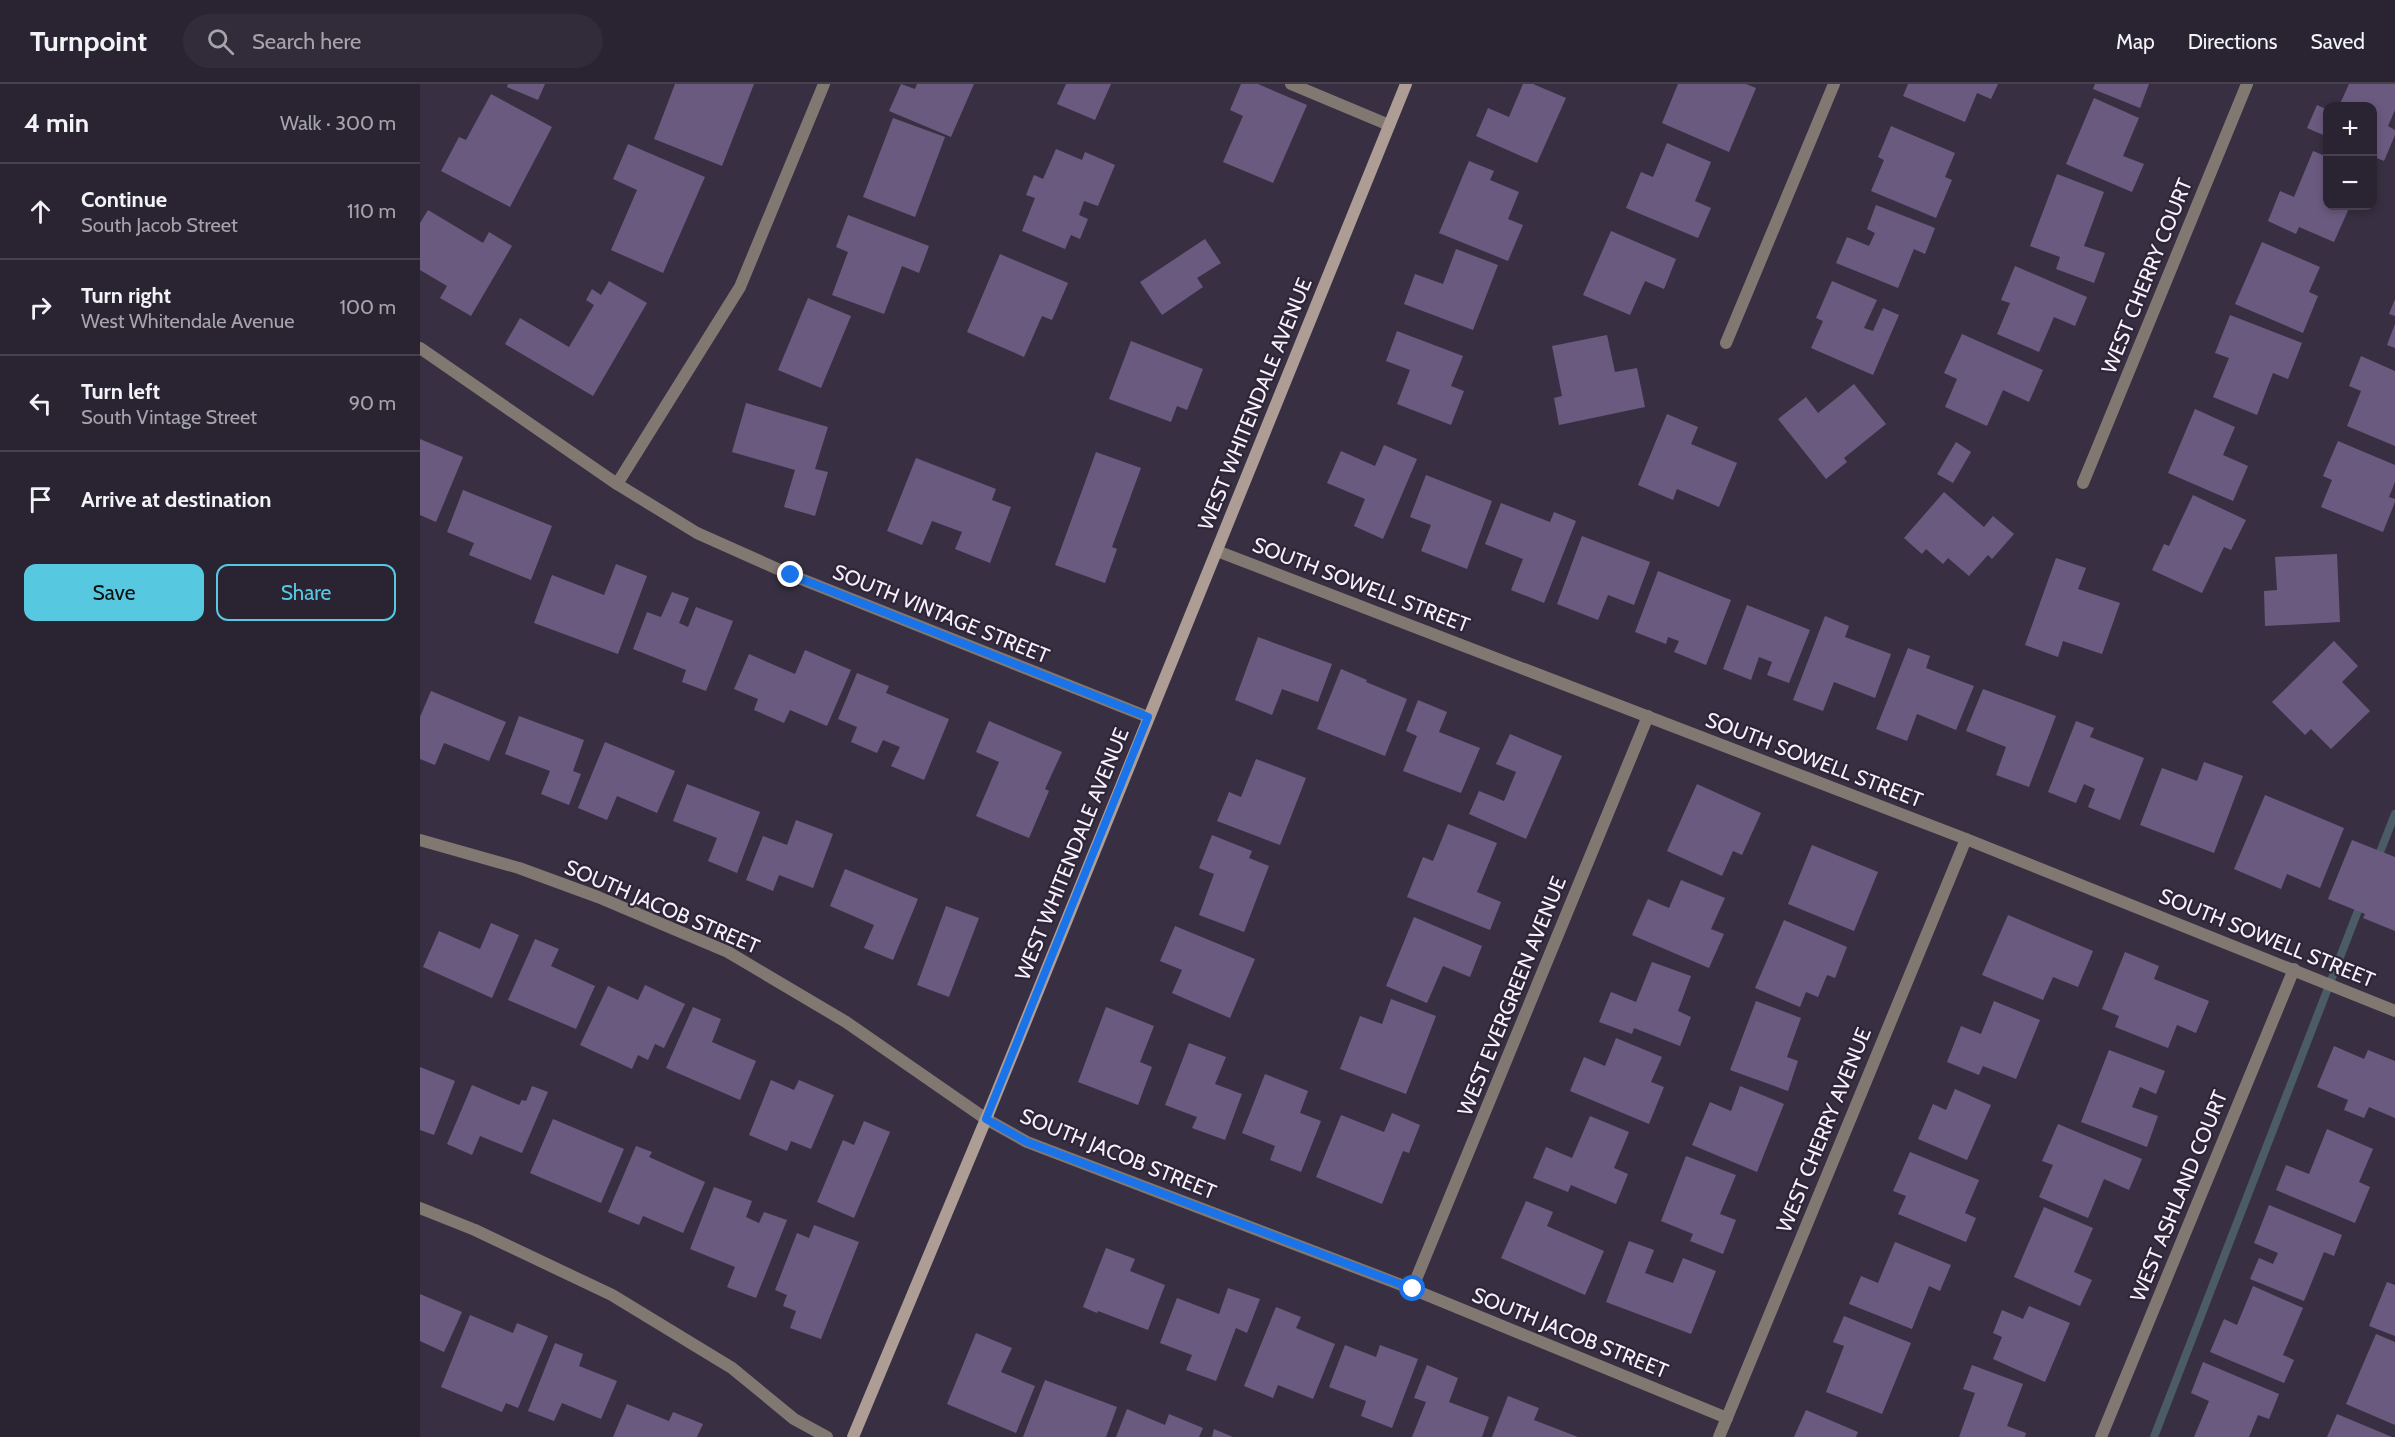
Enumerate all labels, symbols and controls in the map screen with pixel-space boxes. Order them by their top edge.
search box [183,14,603,68]
text: Turnpoint [30,24,147,58]
icon: search [204,25,237,58]
text: Search here [252,28,361,55]
text: Map [2116,29,2155,54]
text: Directions [2188,29,2277,54]
text: Saved [2310,29,2365,54]
map controls [2323,102,2377,210]
button: + [2323,102,2377,156]
text: 4 min [24,107,89,139]
text: Walk · 300 m [280,111,396,135]
button: − [2323,156,2377,210]
street label: WEST CHERRY COURT [2096,175,2197,377]
text: Continue [81,186,167,213]
icon: ahead [24,195,57,228]
text: 110 m [347,199,396,223]
text: South Jacob Street [81,213,238,237]
street label: WEST WHITENDALE AVENUE [1192,274,1317,534]
text: Turn right [81,282,171,309]
icon: right [24,291,57,324]
text: 100 m [340,295,396,319]
text: West Whitendale Avenue [81,309,294,333]
text: Turn left [81,378,160,405]
icon: left [24,387,57,420]
text: 90 m [349,391,396,415]
text: South Vintage Street [81,405,257,429]
icon: arrive [24,483,57,516]
text: Arrive at destination [81,486,271,513]
street label: SOUTH SOWELL STREET [1249,532,1473,638]
street label: SOUTH VINTAGE STREET [829,559,1053,668]
route end [777,561,803,587]
button: Save [24,564,204,621]
button: Share [216,564,396,621]
street label: SOUTH SOWELL STREET [1702,707,1926,813]
street label: WEST WHITENDALE AVENUE [1009,724,1134,984]
street label: SOUTH JACOB STREET [561,854,763,959]
street label: WEST EVERGREEN AVENUE [1452,872,1571,1119]
street label: SOUTH SOWELL STREET [2156,883,2379,992]
street label: WEST CHERRY AVENUE [1771,1024,1876,1236]
street label: WEST ASHLAND COURT [2125,1087,2232,1305]
street label: SOUTH JACOB STREET [1017,1103,1220,1204]
route start [1399,1275,1425,1301]
street label: SOUTH JACOB STREET [1469,1282,1672,1383]

